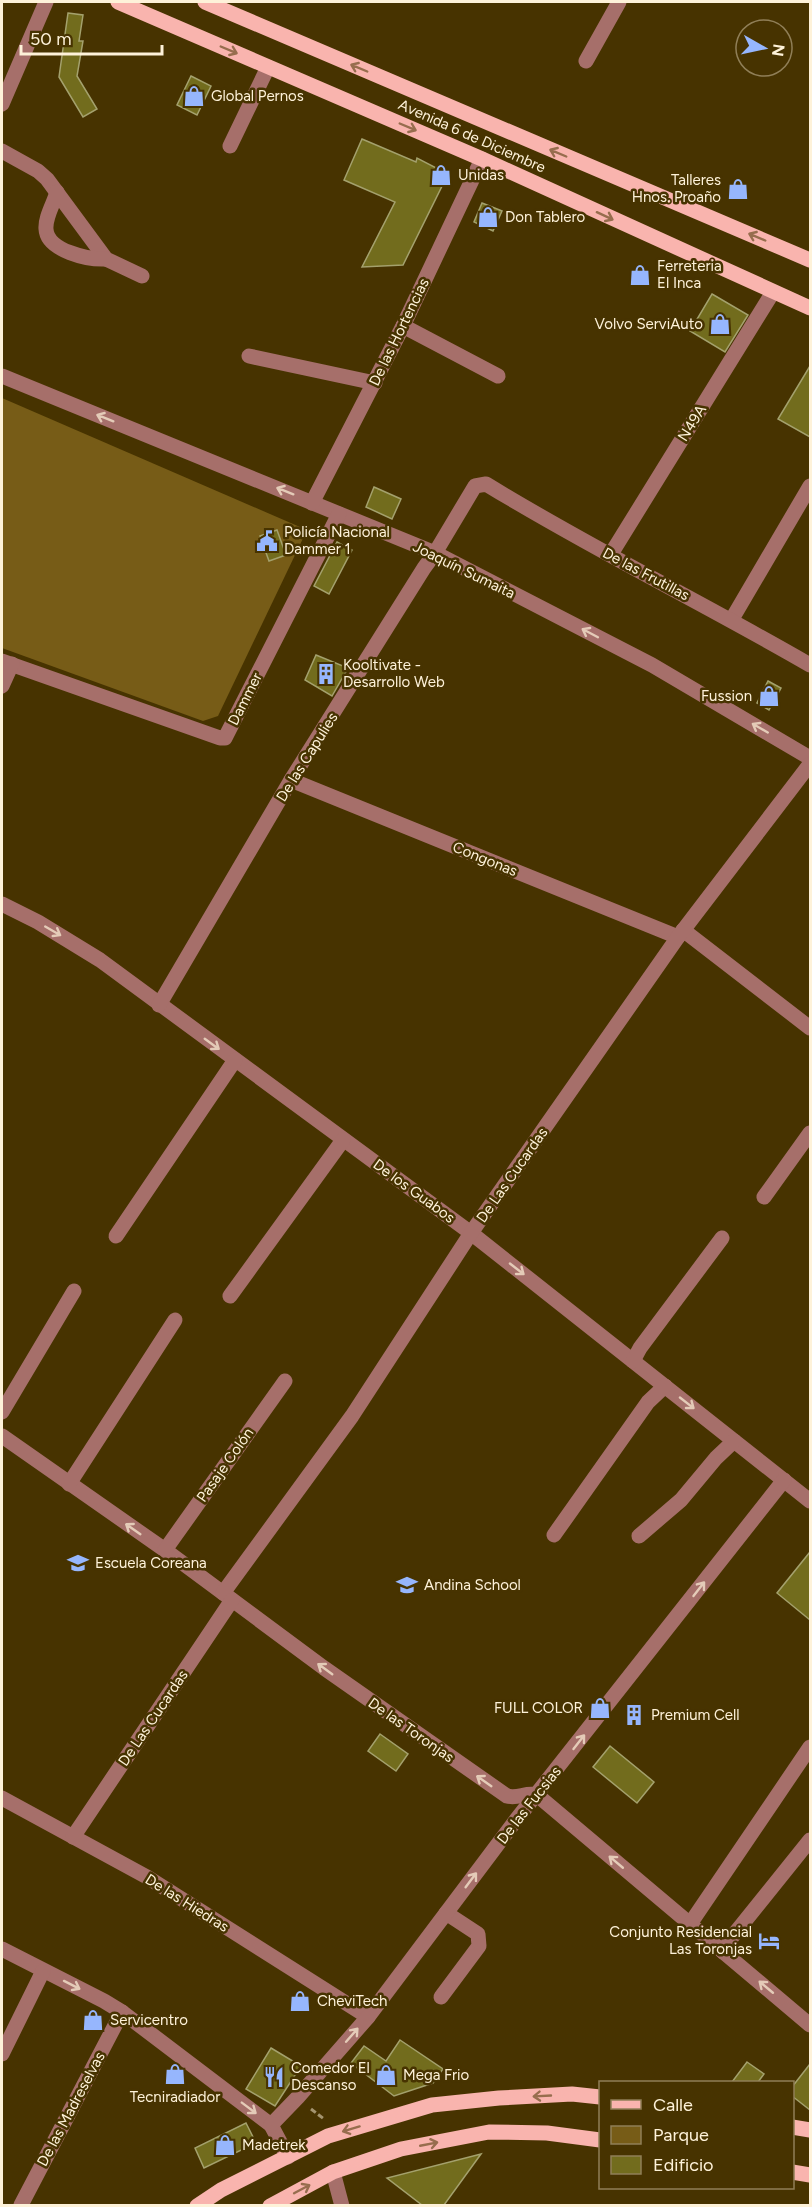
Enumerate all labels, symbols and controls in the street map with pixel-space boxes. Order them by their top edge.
scale bar [21,18,162,56]
north arrow [734,18,794,78]
text: 50 m [30,28,72,50]
text: N [768,43,789,58]
one-way arrow [219,45,238,56]
one-way arrow [351,62,369,73]
shop icon: Global Pernos [182,84,206,108]
place label: Global Pernos [211,87,304,105]
street label: Avenida 6 de Diciembre [396,95,548,177]
one-way arrow [398,122,417,133]
one-way arrow [549,146,567,157]
shop icon: Unidas [429,163,453,187]
place label: Unidas [458,166,504,184]
place label: Talleres Hnos. Proaño [632,171,721,206]
shop icon: Talleres Hnos. Proaño [726,177,750,201]
shop icon: Don Tablero [476,205,500,229]
place label: Don Tablero [505,208,585,226]
one-way arrow [596,210,614,222]
one-way arrow [748,231,766,243]
place label: Ferreteria El Inca [657,257,722,292]
shop icon: Ferreteria El Inca [628,263,652,287]
street label: De las Hortencias [365,275,433,389]
shop icon: Volvo ServiAuto [708,312,732,336]
place label: Volvo ServiAuto [595,315,703,333]
street label: N49A [674,401,710,445]
one-way arrow [96,412,115,423]
one-way arrow [277,485,295,496]
place label: Policía Nacional Dammer 1 [284,523,390,558]
public building icon: Policía Nacional Dammer 1 [255,529,279,553]
street label: Joaquín Sumaita [410,537,518,603]
street label: De las Frutillas [600,544,692,604]
one-way arrow [581,626,599,638]
place label: Kooltivate - Desarrollo Web [343,656,445,691]
building icon: Kooltivate - Desarrollo Web [314,662,338,686]
street label: Dammer [224,670,266,728]
shop icon: Fussion [757,684,781,708]
place label: Fussion [701,687,752,705]
street label: De las Capulies [272,709,342,805]
one-way arrow [752,722,769,734]
street label: Congonas [450,838,520,880]
one-way arrow [44,925,61,937]
one-way arrow [204,1037,220,1050]
street label: De Las Cucardas [473,1124,551,1226]
street label: De los Guabos [370,1155,458,1227]
one-way arrow [509,1263,525,1276]
one-way arrow [678,1397,694,1410]
street label: Pasaje Colón [193,1424,257,1506]
one-way arrow [126,1523,142,1535]
school or university icon: Escuela Coreana [66,1551,90,1575]
place label: Escuela Coreana [95,1554,207,1572]
school or university icon: Andina School [395,1573,419,1597]
place label: Andina School [424,1576,521,1594]
one-way arrow [693,1581,706,1597]
one-way arrow [317,1663,333,1675]
street label: De Las Cucardas [114,1667,192,1769]
street label: De las Toronjas [365,1694,457,1766]
shop icon: FULL COLOR [588,1696,612,1720]
place label: FULL COLOR [494,1699,583,1717]
building icon: Premium Cell [622,1703,646,1727]
place label: Premium Cell [651,1706,740,1724]
one-way arrow [572,1734,585,1750]
street label: De las Fucsias [493,1763,565,1847]
one-way arrow [477,1775,493,1787]
one-way arrow [609,1855,624,1869]
street label: De las Hiedras [142,1870,232,1936]
one-way arrow [465,1873,477,1889]
place label: Conjunto Residencial Las Toronjas [609,1923,752,1958]
hotel icon: Conjunto Residencial Las Toronjas [757,1929,781,1953]
one-way arrow [63,1980,81,1991]
one-way arrow [758,1981,774,1994]
shop icon: CheviTech [288,1989,312,2013]
place label: CheviTech [317,1992,388,2010]
shop icon: Servicentro [81,2008,105,2032]
place label: Servicentro [110,2011,188,2029]
one-way arrow [346,2027,359,2043]
street label: De las Madreselvas [33,2049,109,2169]
place label: Comedor El Descanso [291,2059,370,2094]
shop icon: Tecniradiador [163,2062,187,2086]
shop icon: Mega Frio [374,2063,398,2087]
restaurant icon: Comedor El Descanso [262,2065,286,2089]
place label: Mega Frio [403,2066,470,2084]
legend [599,2081,794,2189]
place label: Tecniradiador [130,2088,220,2106]
one-way arrow [533,2090,553,2101]
text: Calle [653,2094,693,2116]
one-way arrow [241,2102,257,2115]
one-way arrow [342,2124,361,2135]
text: Parque [653,2124,709,2146]
shop icon: Madetrek [213,2133,237,2157]
place label: Madetrek [242,2136,306,2154]
one-way arrow [419,2138,439,2149]
text: Edificio [653,2154,714,2176]
one-way arrow [292,2183,310,2194]

